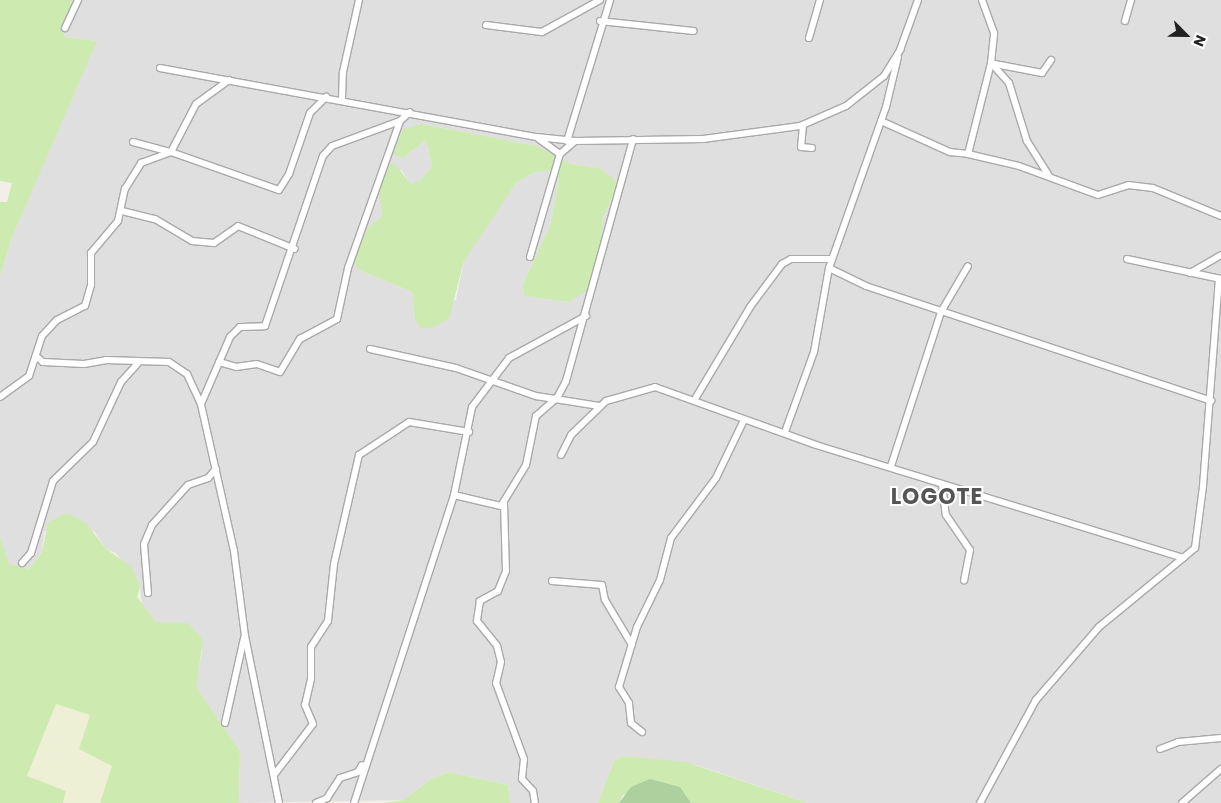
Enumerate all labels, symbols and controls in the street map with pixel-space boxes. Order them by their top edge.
north arrow [1161,10,1211,60]
text: N [1189,32,1211,50]
district label: LOGOTE [890,484,984,510]

